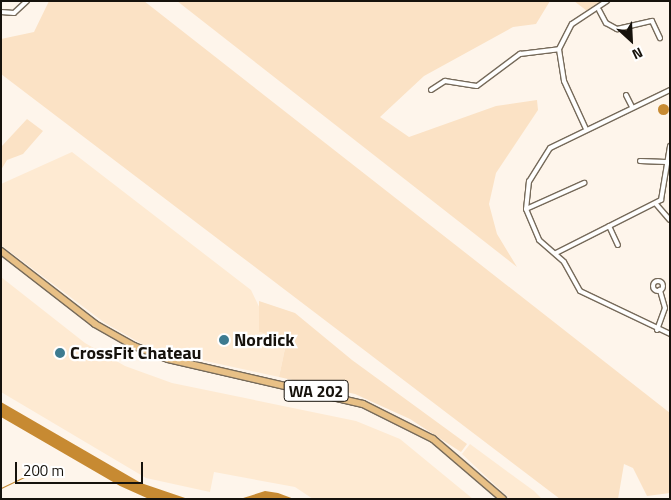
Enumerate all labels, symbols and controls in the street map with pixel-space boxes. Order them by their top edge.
north arrow [606,15,656,65]
text: N [629,42,646,66]
place label: Nordick [234,329,294,351]
marker: Nordick [218,334,230,346]
place label: CrossFit Chateau [70,342,202,364]
marker: CrossFit Chateau [54,347,66,359]
road number: WA 202 [284,378,348,404]
scale bar [18,452,145,484]
text: 200 m [23,459,64,482]

